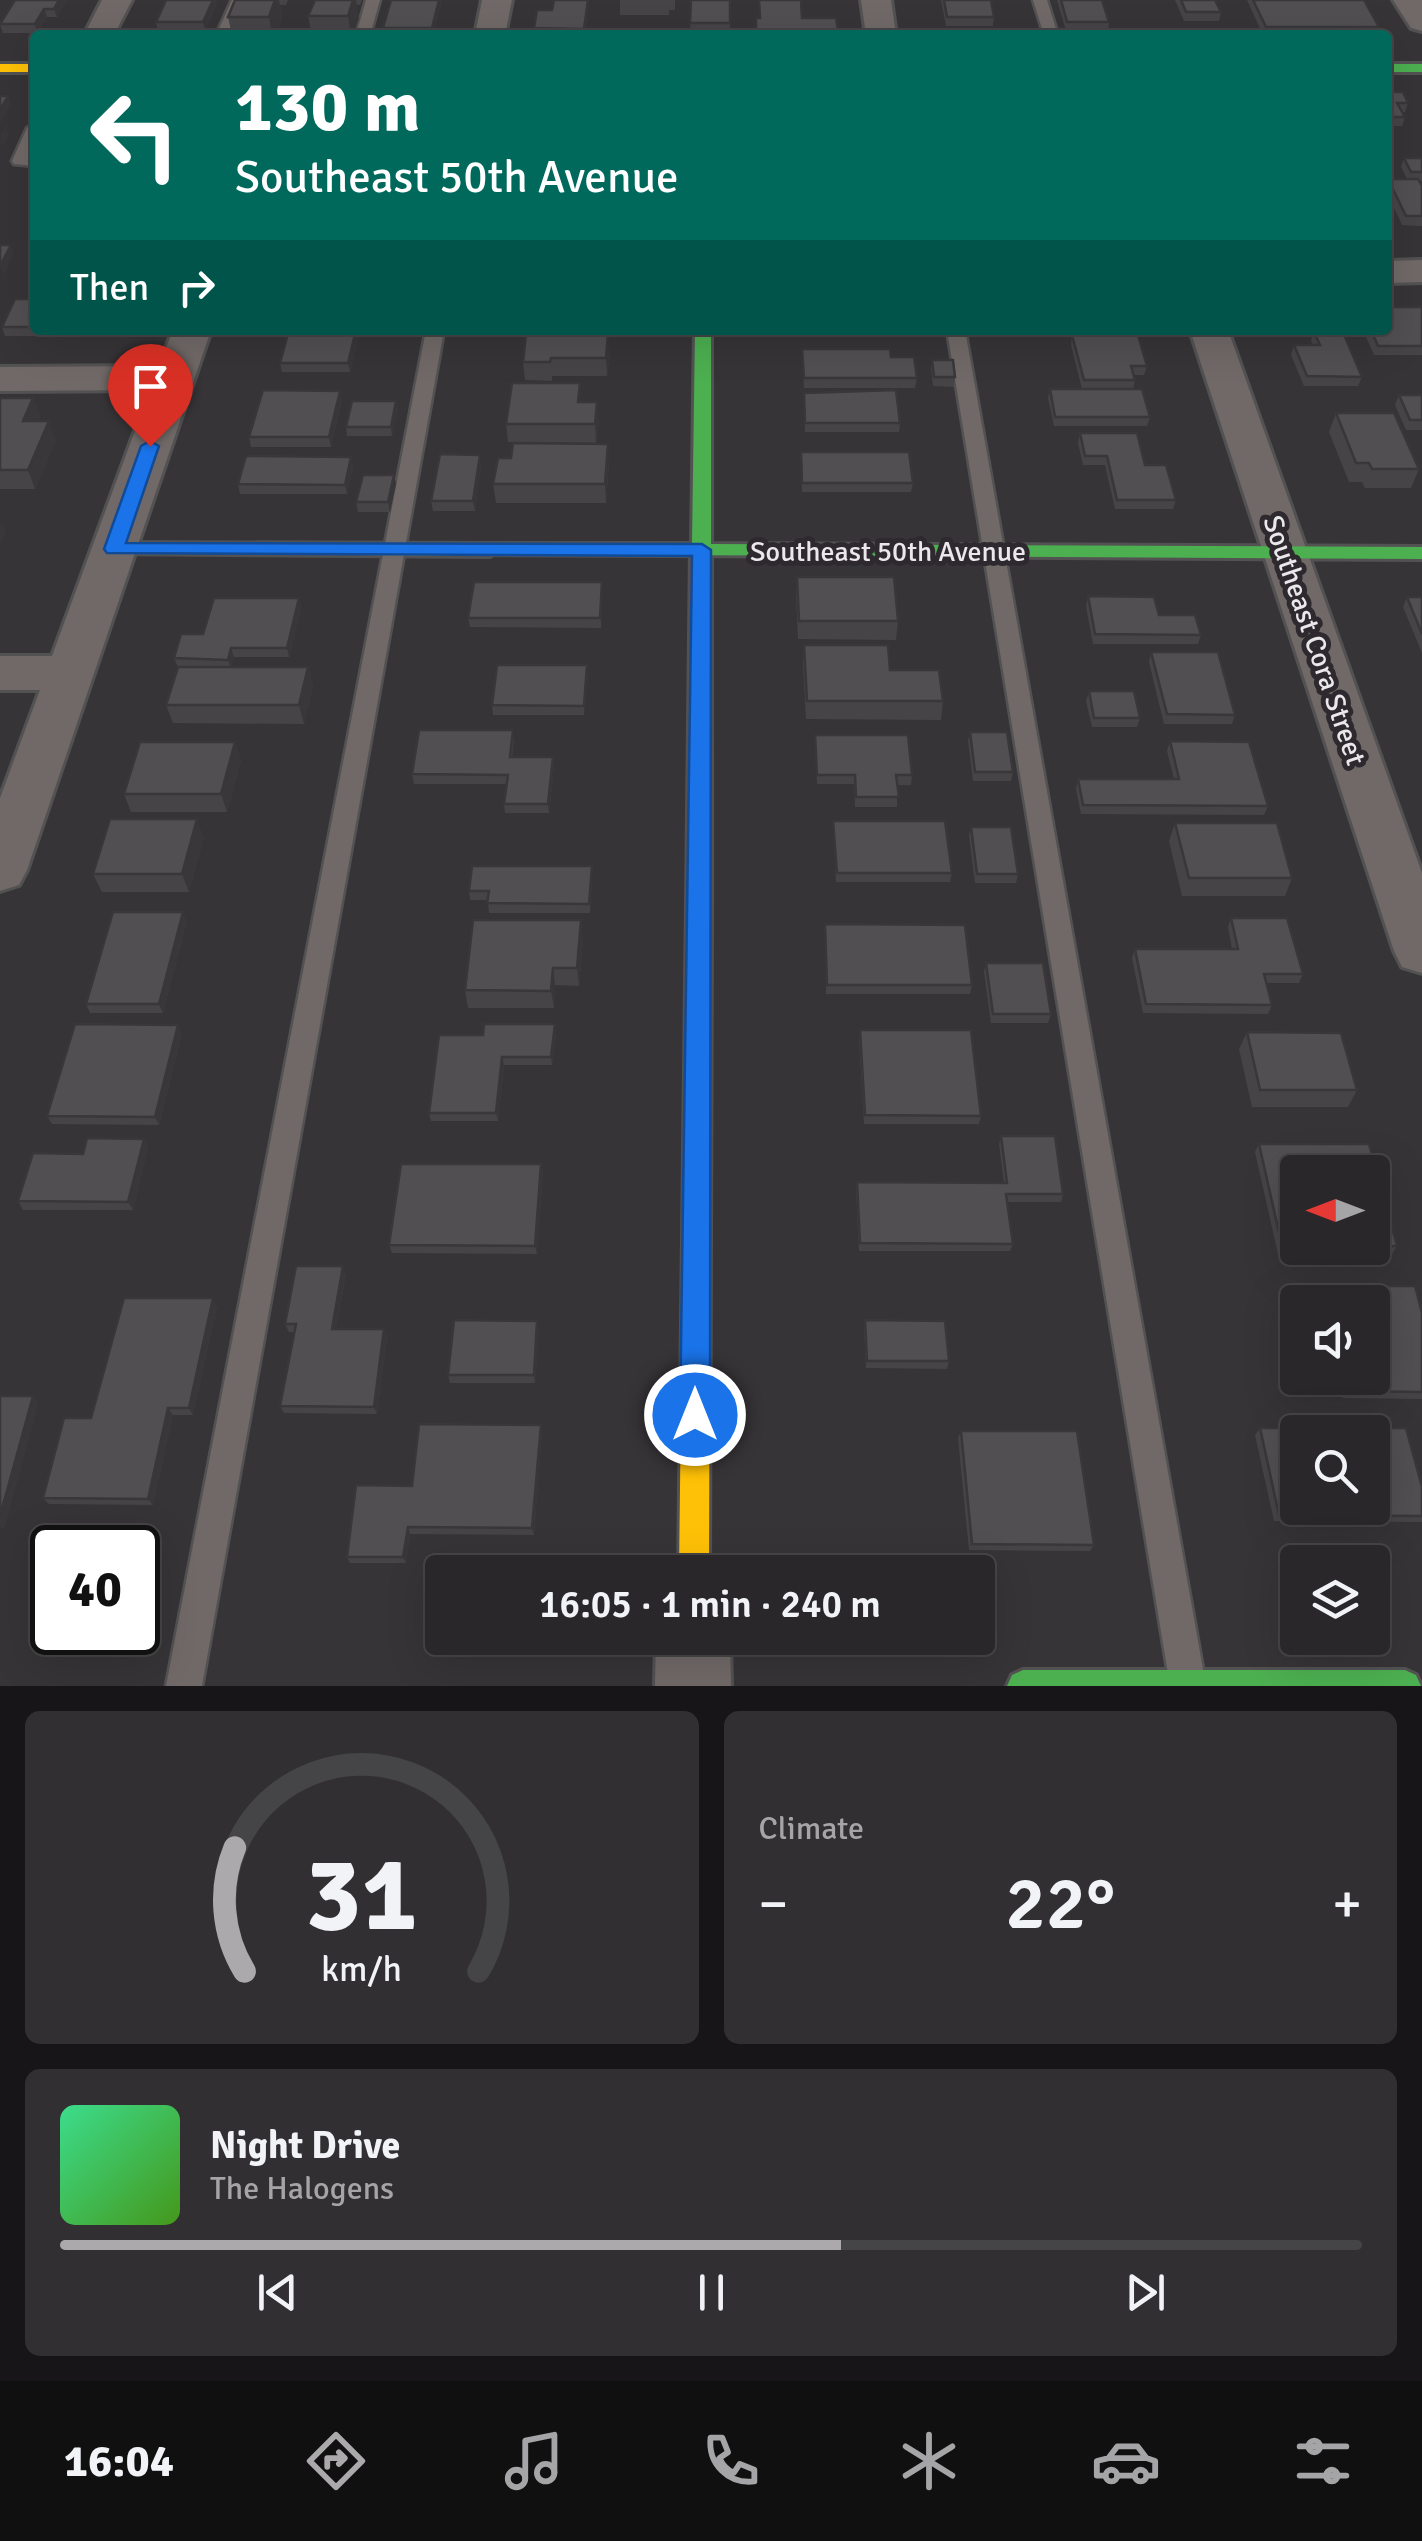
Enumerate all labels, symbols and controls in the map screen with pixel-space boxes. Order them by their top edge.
text: 130 m [235,64,420,150]
icon: left [70,70,200,200]
text: Southeast 50th Avenue [235,150,678,205]
icon: right [169,260,224,315]
text: Then [70,264,149,311]
pin [108,344,193,447]
icon: arrive [123,359,178,414]
street label: Southeast Cora Street [1255,511,1373,770]
street label: Southeast 50th Avenue [750,535,1026,569]
north arrow [1280,1155,1390,1265]
map controls [1280,1155,1390,1655]
button: sound [1280,1285,1390,1395]
position arrow [643,1363,747,1467]
button: search [1280,1415,1390,1525]
speed limit sign: 40 [30,1525,160,1655]
button: layers [1280,1545,1390,1655]
text: 16:05 · 1 min · 240 m [539,1581,881,1628]
text: Climate [759,1809,864,1848]
text: 31 [306,1831,418,1959]
text: 22° [1005,1857,1115,1950]
text: − [759,1870,788,1938]
text: + [1332,1870,1362,1938]
text: km/h [321,1947,402,1991]
text: Night Drive [210,2122,400,2169]
text: The Halogens [210,2169,394,2208]
icon: previous [250,2265,305,2320]
icon: pause [684,2265,739,2320]
icon: next [1118,2265,1173,2320]
icon: directions [301,2426,371,2496]
icon: music [499,2426,569,2496]
icon: phone [696,2426,766,2496]
icon: climate [894,2426,964,2496]
icon: car [1091,2426,1161,2496]
icon: filters [1288,2426,1358,2496]
text: 16:04 [64,2434,174,2489]

